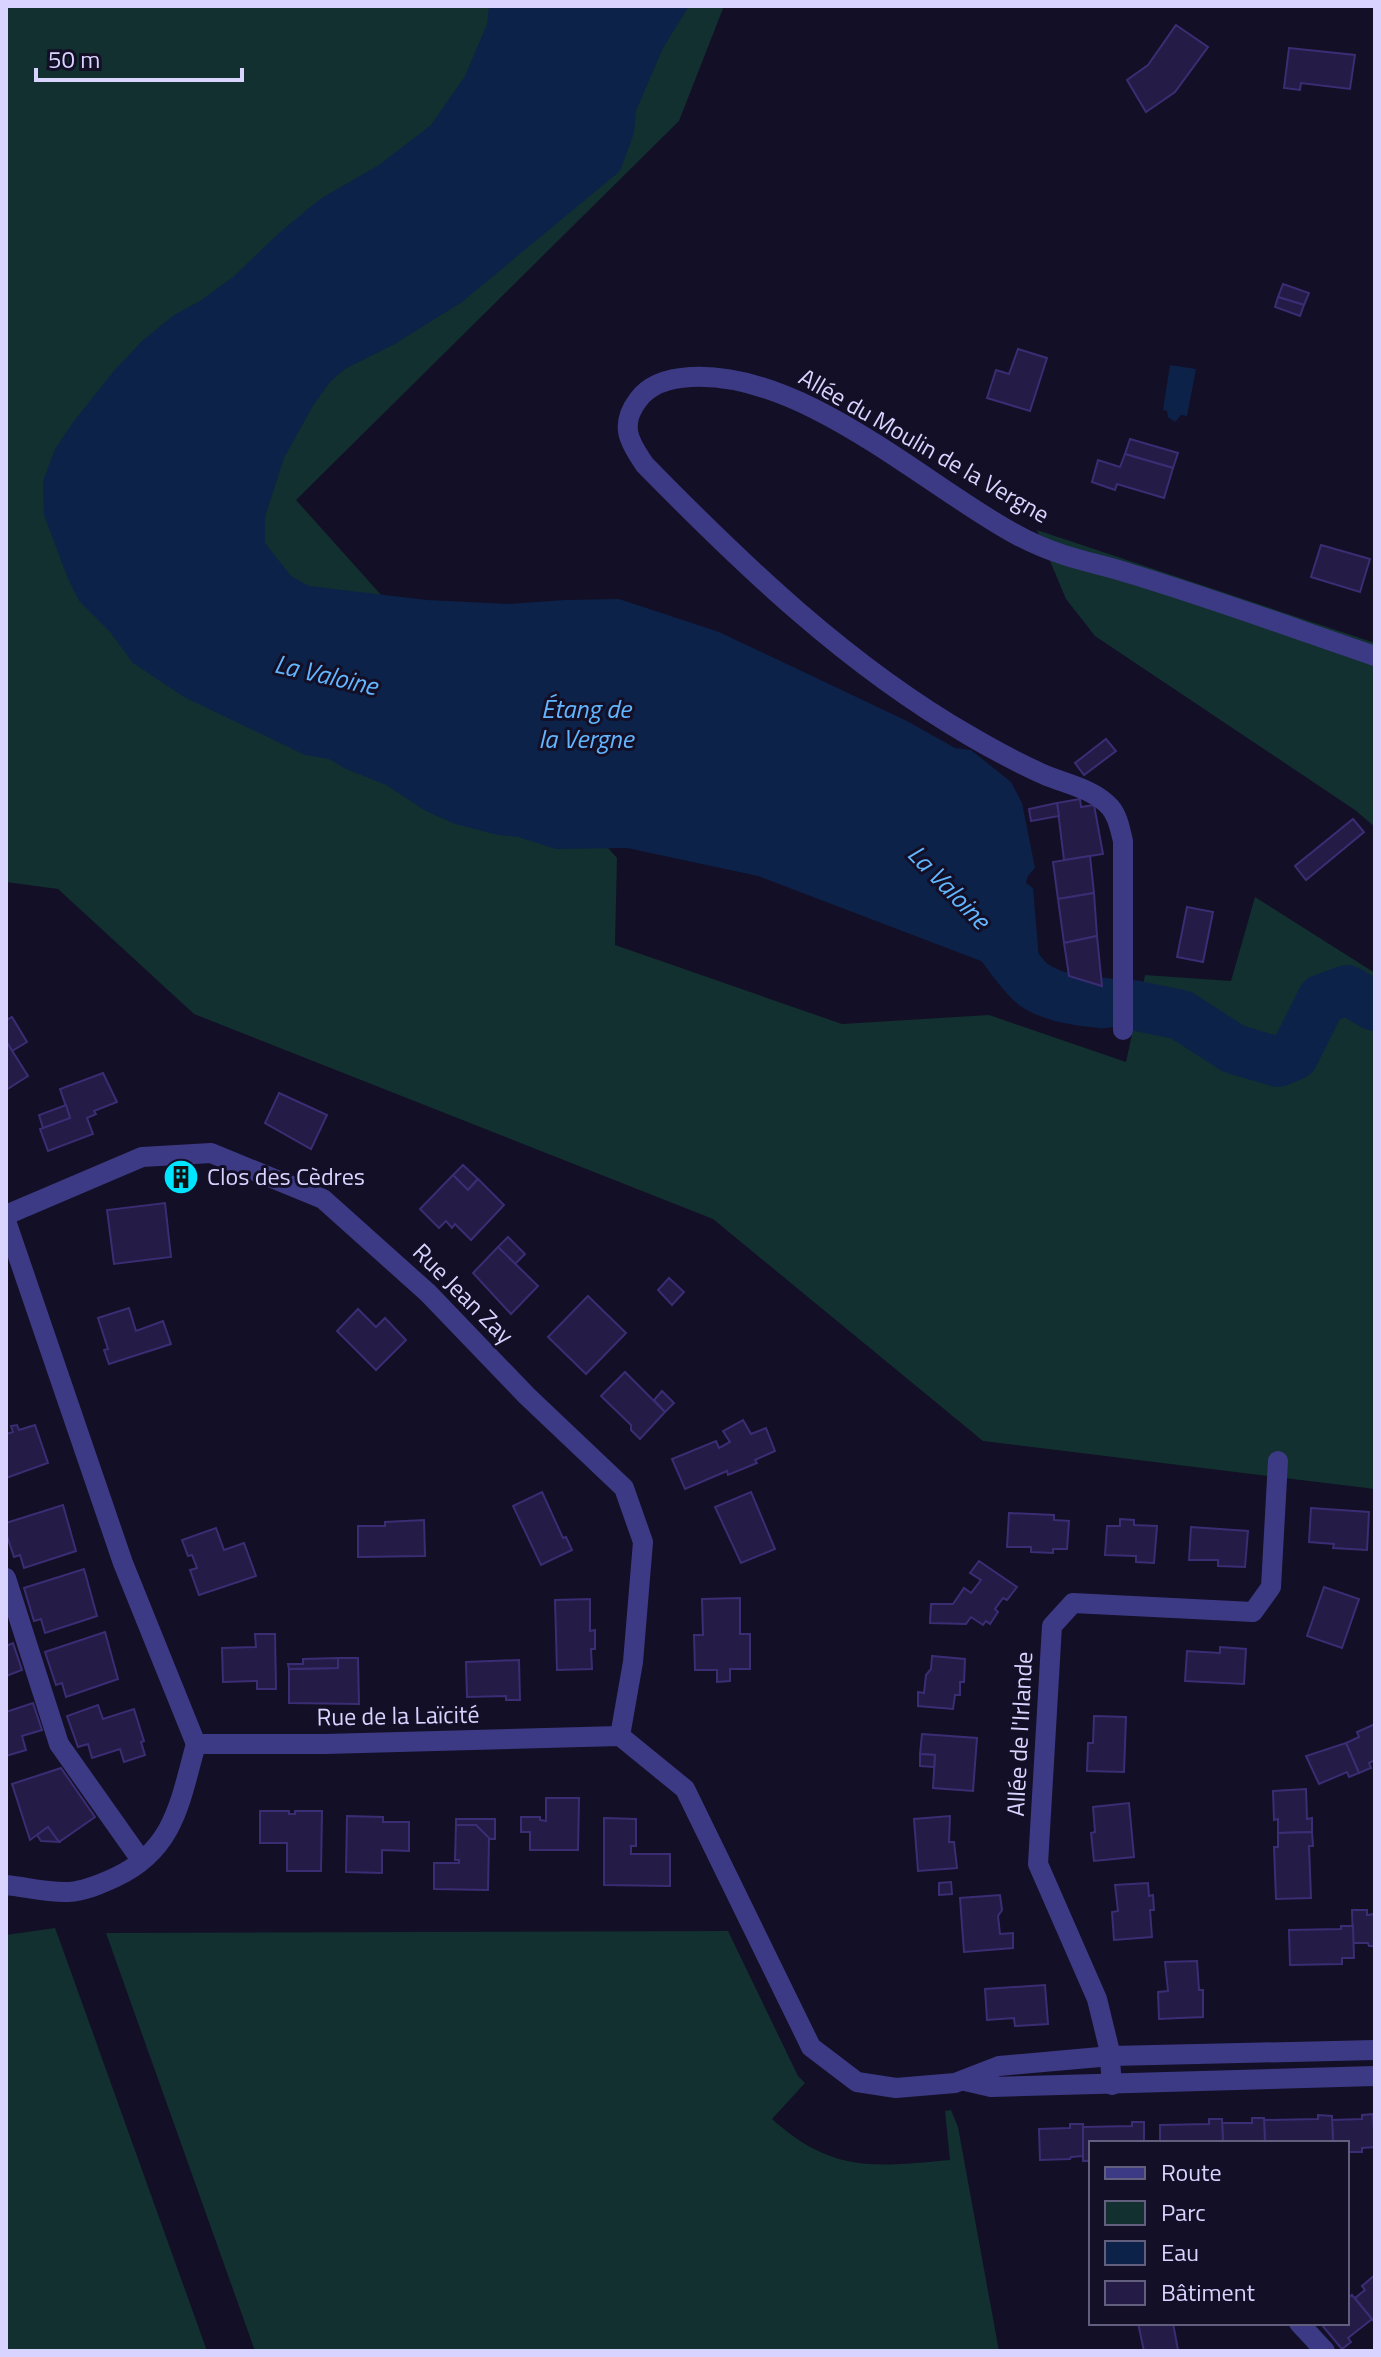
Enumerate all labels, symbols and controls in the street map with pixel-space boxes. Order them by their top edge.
scale bar [36,32,242,82]
text: 50 m [48,41,100,77]
street label: Allée du Moulin de la Vergne [793,359,1056,532]
water label: La Valoine [271,644,384,706]
water label: Étang de la Vergne [539,689,635,758]
water label: La Valoine [899,835,1001,939]
building icon: Clos des Cèdres [162,1158,200,1196]
place label: Clos des Cèdres [207,1158,365,1194]
street label: Rue Jean Zay [405,1234,523,1352]
street label: Allée de l'Irlande [997,1651,1041,1817]
street label: Rue de la Laïcité [316,1696,480,1734]
legend [1089,2141,1349,2325]
text: Route [1161,2154,1222,2190]
text: Parc [1161,2194,1206,2230]
text: Eau [1161,2234,1199,2270]
text: Bâtiment [1161,2274,1255,2310]

